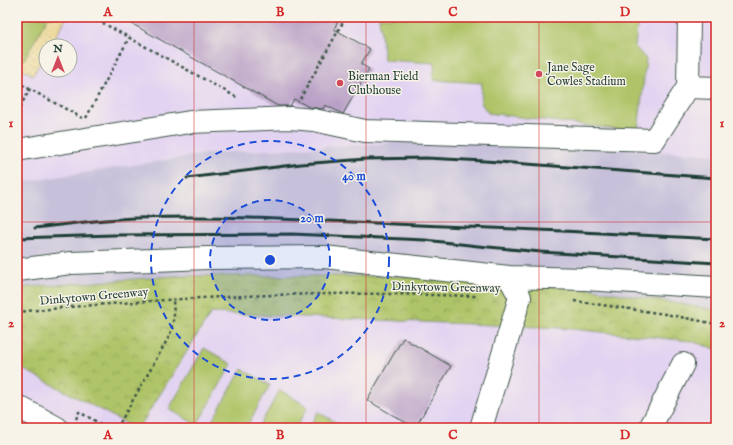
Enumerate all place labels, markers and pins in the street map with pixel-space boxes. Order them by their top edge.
place label: Jane Sage Cowles Stadium [545,60,626,89]
place label: Bierman Field Clubhouse [348,69,419,98]
marker: Jane Sage Cowles Stadium [534,69,544,79]
marker: Bierman Field Clubhouse [335,78,345,88]
centre of rings [263,253,277,267]

